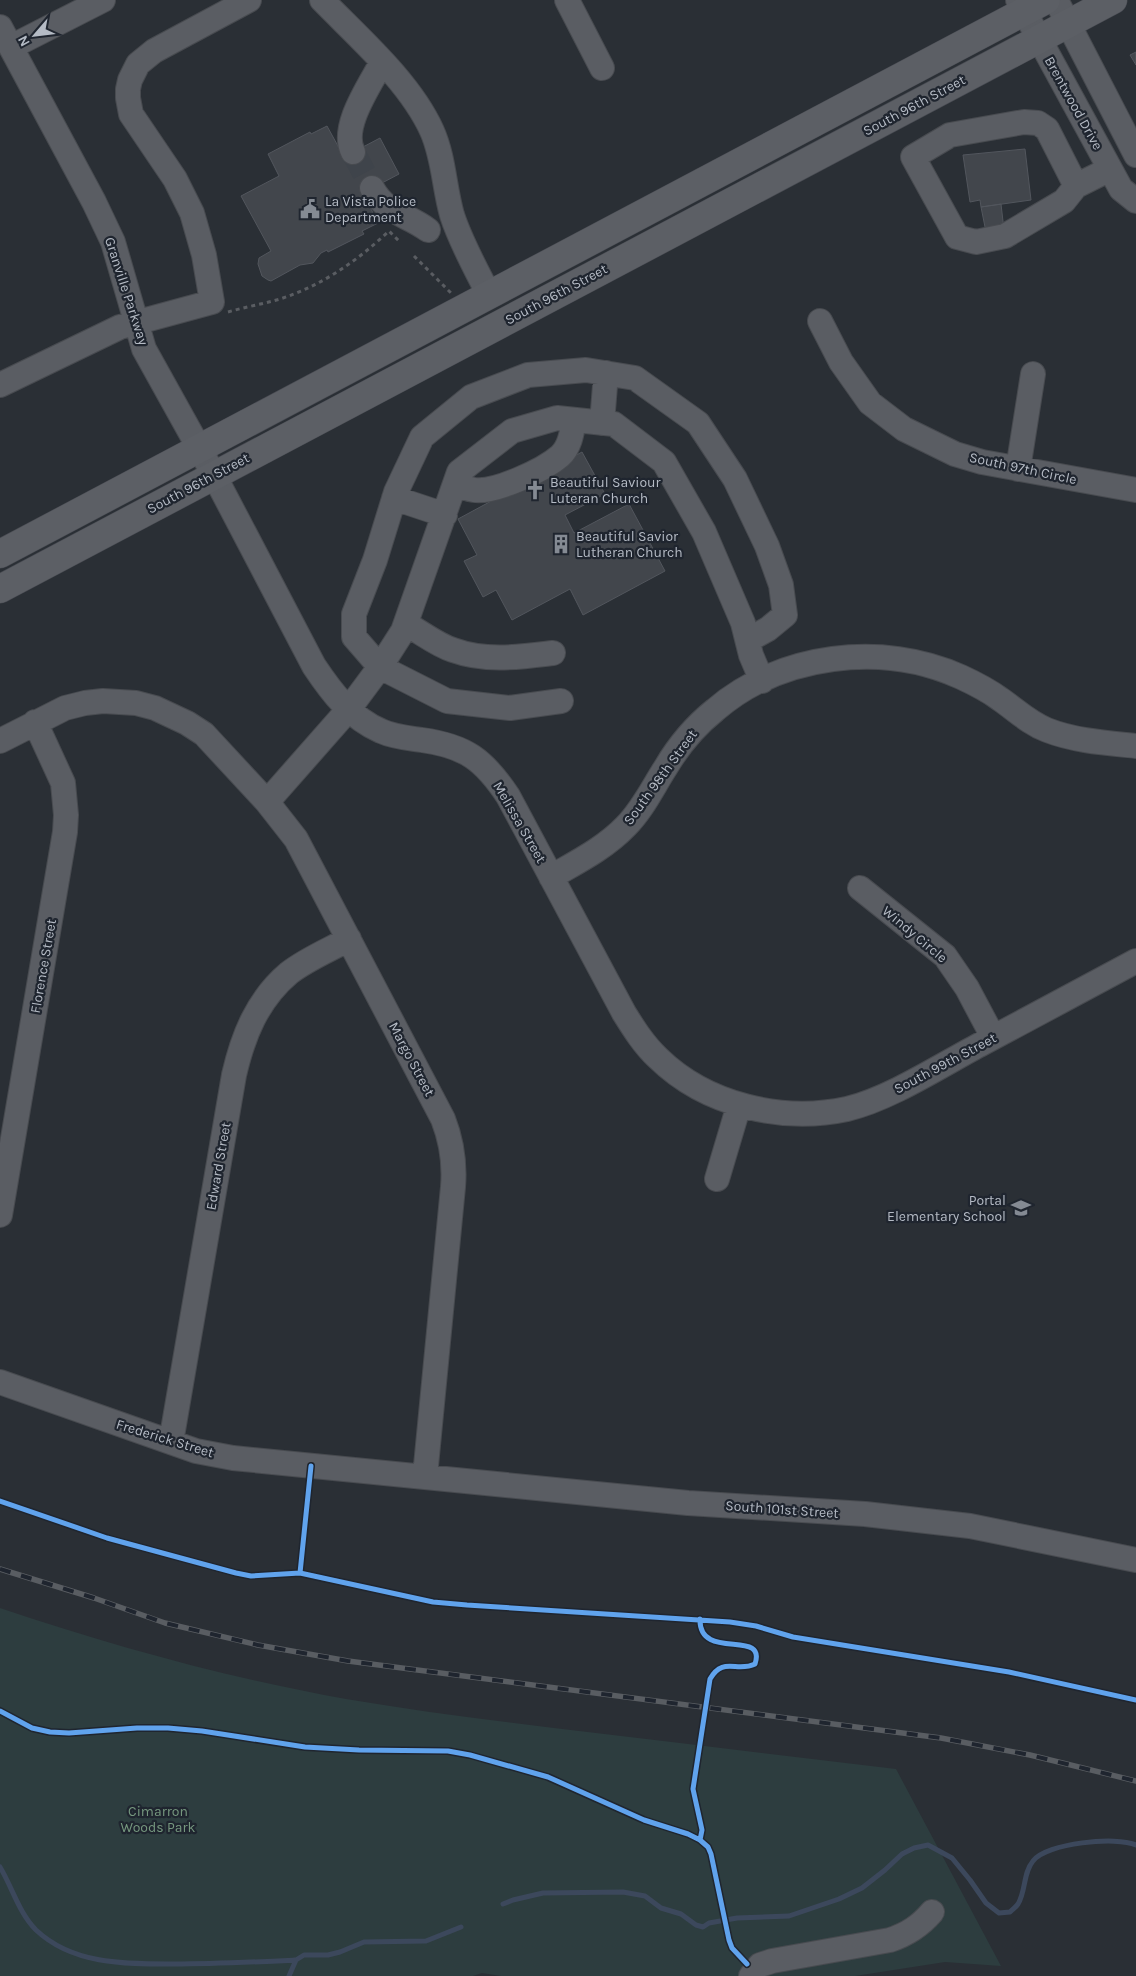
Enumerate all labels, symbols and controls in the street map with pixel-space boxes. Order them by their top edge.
north arrow [10,10,60,60]
text: N [14,32,34,49]
street label: Brentwood Drive [1041,53,1106,153]
street label: South 96th Street [860,71,968,140]
place label: La Vista Police Department [325,193,416,226]
public building icon: La Vista Police Department [299,198,321,220]
street label: Granville Parkway [101,235,152,348]
street label: South 96th Street [502,260,610,329]
street label: South 96th Street [144,449,252,518]
street label: South 97th Circle [968,449,1078,488]
place label: Beautiful Saviour Luteran Church [550,474,662,507]
church icon: Beautiful Saviour Luteran Church [524,479,546,501]
place label: Beautiful Savior Lutheran Church [576,528,683,561]
building icon: Beautiful Savior Lutheran Church [550,533,572,555]
street label: South 98th Street [620,726,701,828]
street label: Melissa Street [489,778,550,866]
street label: Windy Circle [879,902,951,966]
street label: Florence Street [27,917,60,1015]
street label: Margo Street [385,1019,438,1099]
street label: South 99th Street [891,1029,999,1098]
street label: Edward Street [202,1121,235,1211]
place label: Portal Elementary School [887,1192,1006,1225]
school or university icon: Portal Elementary School [1010,1197,1032,1219]
street label: Frederick Street [114,1416,216,1461]
street label: South 101st Street [725,1497,839,1522]
park label: Cimarron Woods Park [121,1803,195,1836]

